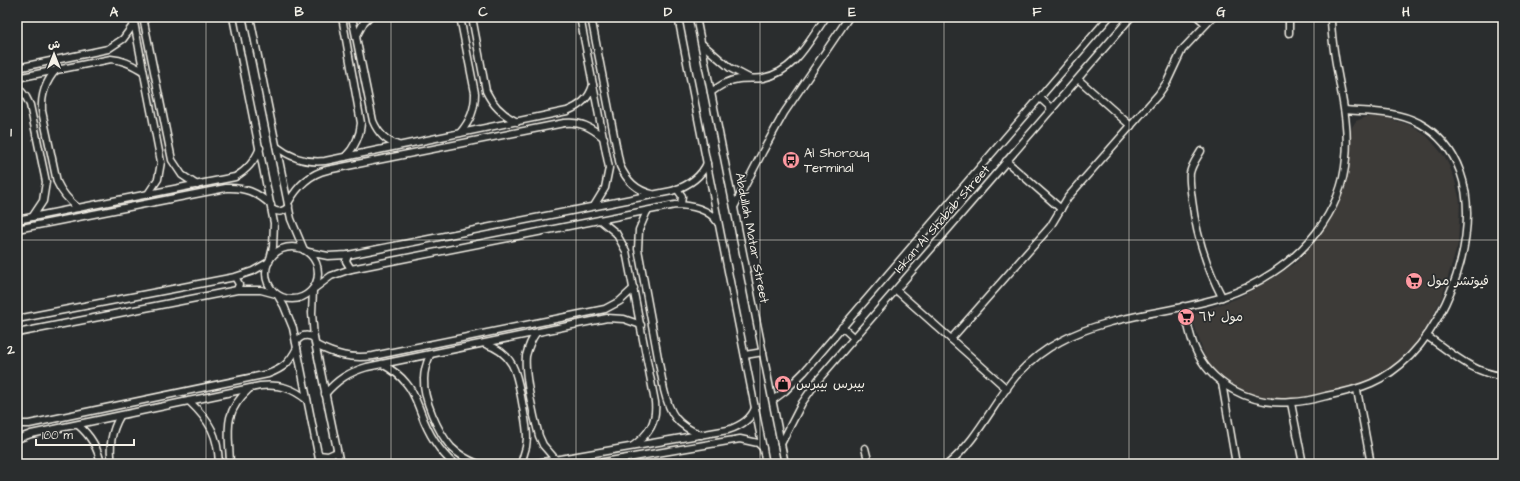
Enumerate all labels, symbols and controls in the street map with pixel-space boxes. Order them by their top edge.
text: A [110,3,119,21]
text: B [294,3,304,21]
text: C [478,3,488,21]
text: D [664,3,673,21]
text: E [848,3,856,21]
text: F [1032,3,1042,21]
text: G [1216,3,1226,21]
text: H [1402,3,1410,21]
north arrow [34,34,74,74]
text: ش [48,37,60,52]
text: 1 [10,123,12,141]
place label: Al Shorouq Terminal [804,144,870,177]
bus stop icon: Al Shorouq Terminal [781,150,801,170]
street label: Iskan Al Shabab Street [890,160,995,277]
street label: Abdullah Matar Street [730,171,774,306]
supermarket icon: فيوتشر مول [1404,271,1424,291]
place label: فيوتشر مول [1427,272,1489,290]
supermarket icon: مول ٦٣ [1176,307,1196,327]
place label: مول ٦٣ [1199,308,1243,326]
text: 2 [6,341,15,359]
shop icon: بيبرس بيبرس [773,374,793,394]
place label: بيبرس بيبرس [796,375,865,393]
scale bar [36,421,134,447]
text: 100 m [42,427,73,444]

